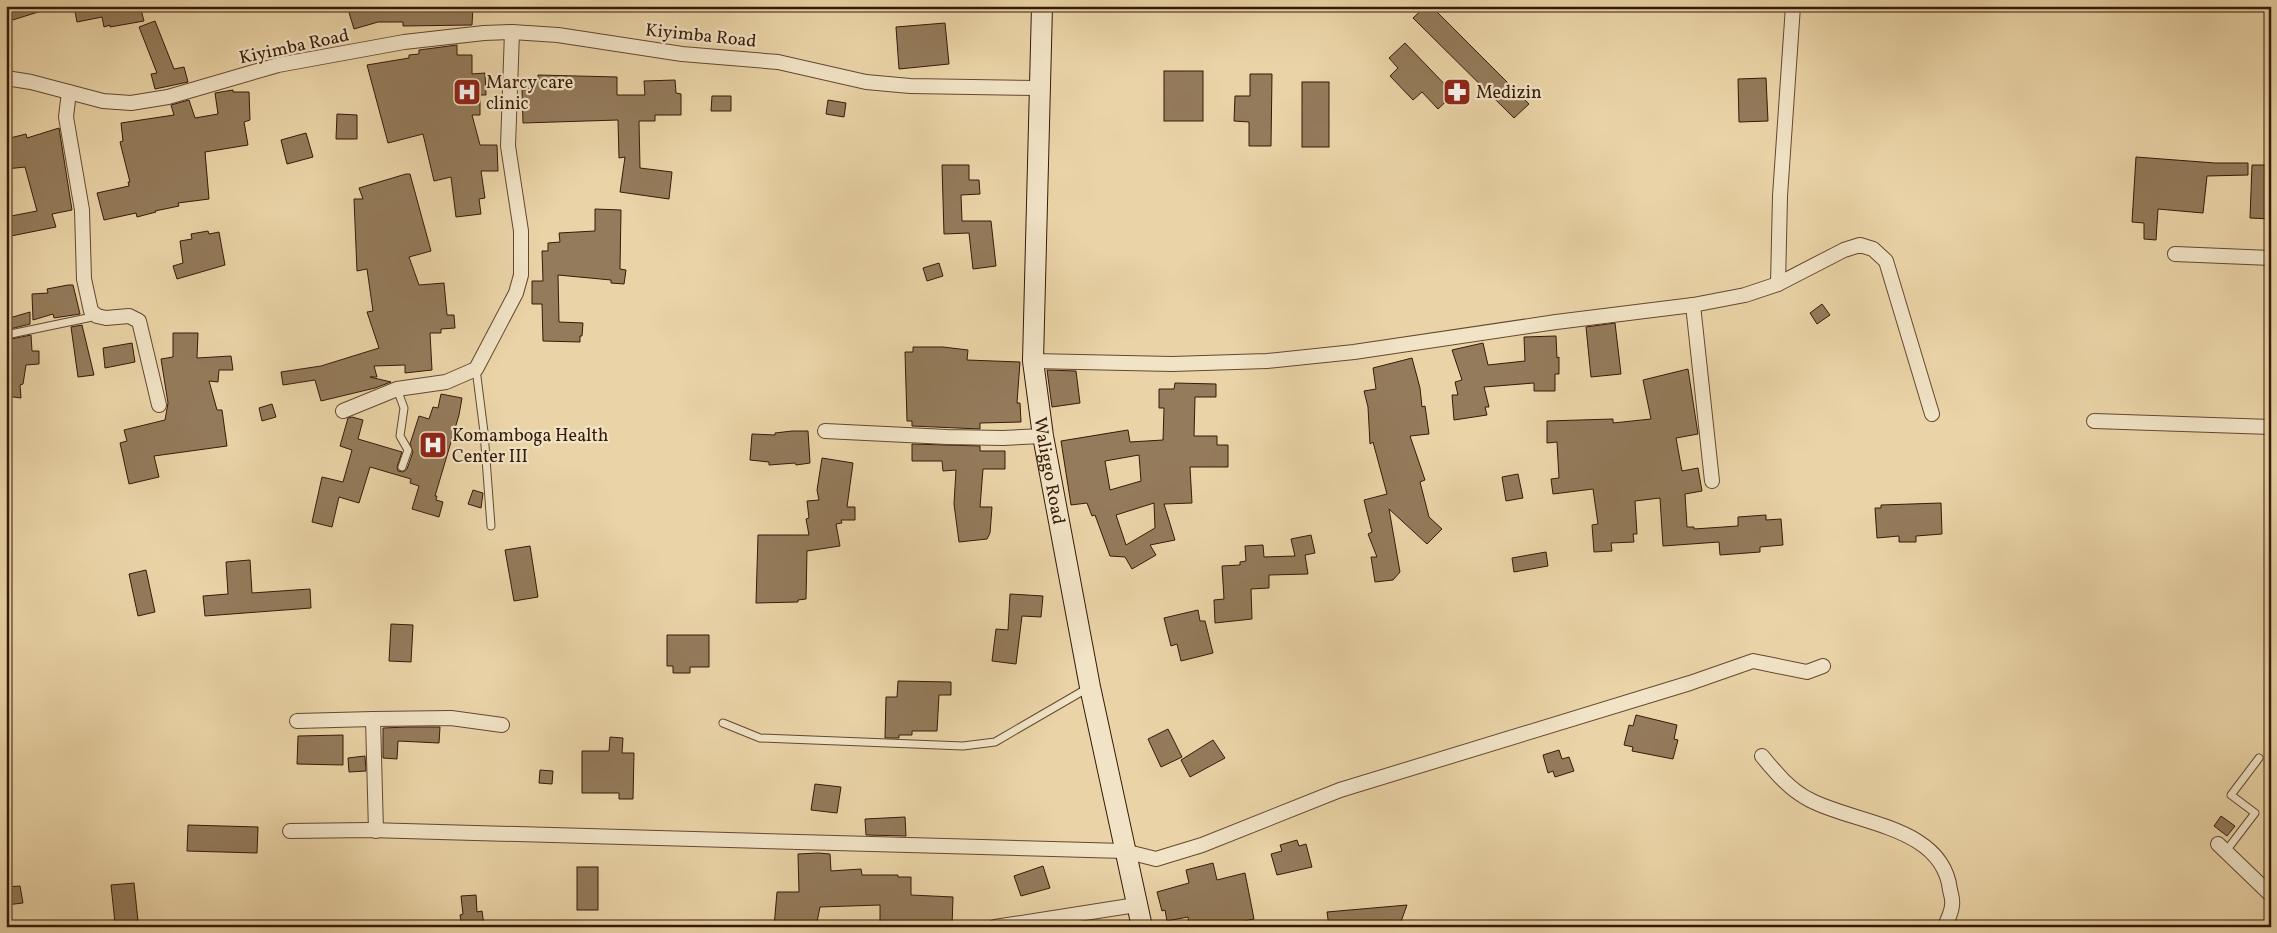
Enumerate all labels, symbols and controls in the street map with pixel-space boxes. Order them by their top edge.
street label: Kiyimba Road [644,18,758,55]
street label: Kiyimba Road [237,24,352,71]
place label: Marcy care clinic [486,71,573,117]
hospital icon: Marcy care clinic [452,77,482,107]
pharmacy icon: Medizin [1442,77,1472,107]
place label: Medizin [1476,81,1542,106]
street label: Waliggo Road [1027,416,1070,527]
place label: Komamboga Health Center III [452,424,609,470]
hospital icon: Komamboga Health Center III [418,430,448,460]

